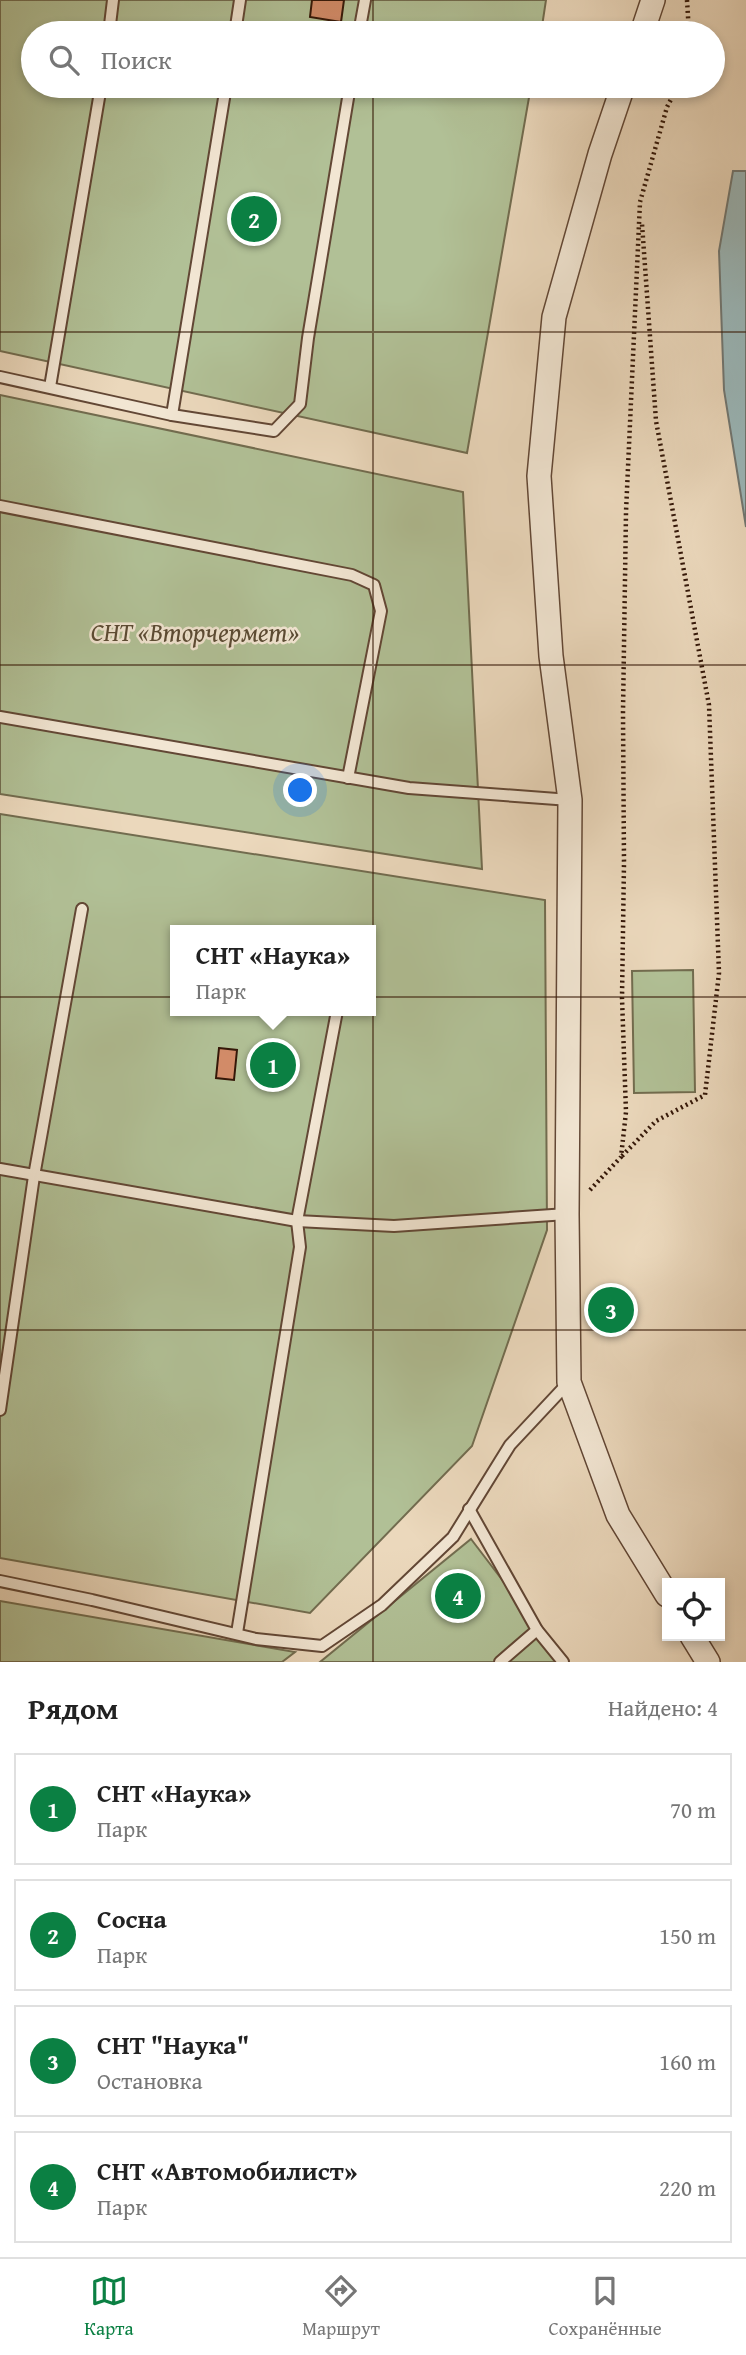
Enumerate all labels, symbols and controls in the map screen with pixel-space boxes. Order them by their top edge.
search box [21,21,725,98]
text: Поиск [101,40,172,79]
icon: search [45,41,83,79]
pin: 2 [231,193,277,245]
park label: СНТ «Вторчермет» [91,612,299,651]
your location [283,773,317,807]
popup [170,925,376,1016]
text: СНТ «Наука» [196,935,350,974]
text: Парк [196,974,246,1007]
pin: 1 [250,1039,296,1091]
pin: 3 [588,1284,634,1336]
pin: 4 [435,1570,481,1622]
map controls [662,1578,725,1641]
button: locate [662,1578,725,1641]
text: Рядом [28,1686,119,1730]
text: Найдено: 4 [608,1691,718,1724]
text: СНТ «Наука» [97,1773,251,1812]
text: 1 [47,1793,59,1826]
text: 70 m [670,1793,716,1826]
text: Парк [97,1812,147,1845]
text: Сосна [97,1899,167,1938]
text: 2 [47,1919,59,1952]
text: 150 m [659,1919,716,1952]
text: Парк [97,1938,147,1971]
text: СНТ "Наука" [97,2025,249,2064]
text: 3 [47,2045,59,2078]
text: 160 m [659,2045,716,2078]
text: Остановка [97,2064,203,2097]
text: СНТ «Автомобилист» [97,2151,357,2190]
text: 4 [47,2171,59,2204]
text: 220 m [659,2171,716,2204]
text: Парк [97,2190,147,2223]
tab: Карта [84,2272,134,2342]
tab: Маршрут [302,2272,380,2342]
tab: Сохранённые [548,2272,662,2342]

